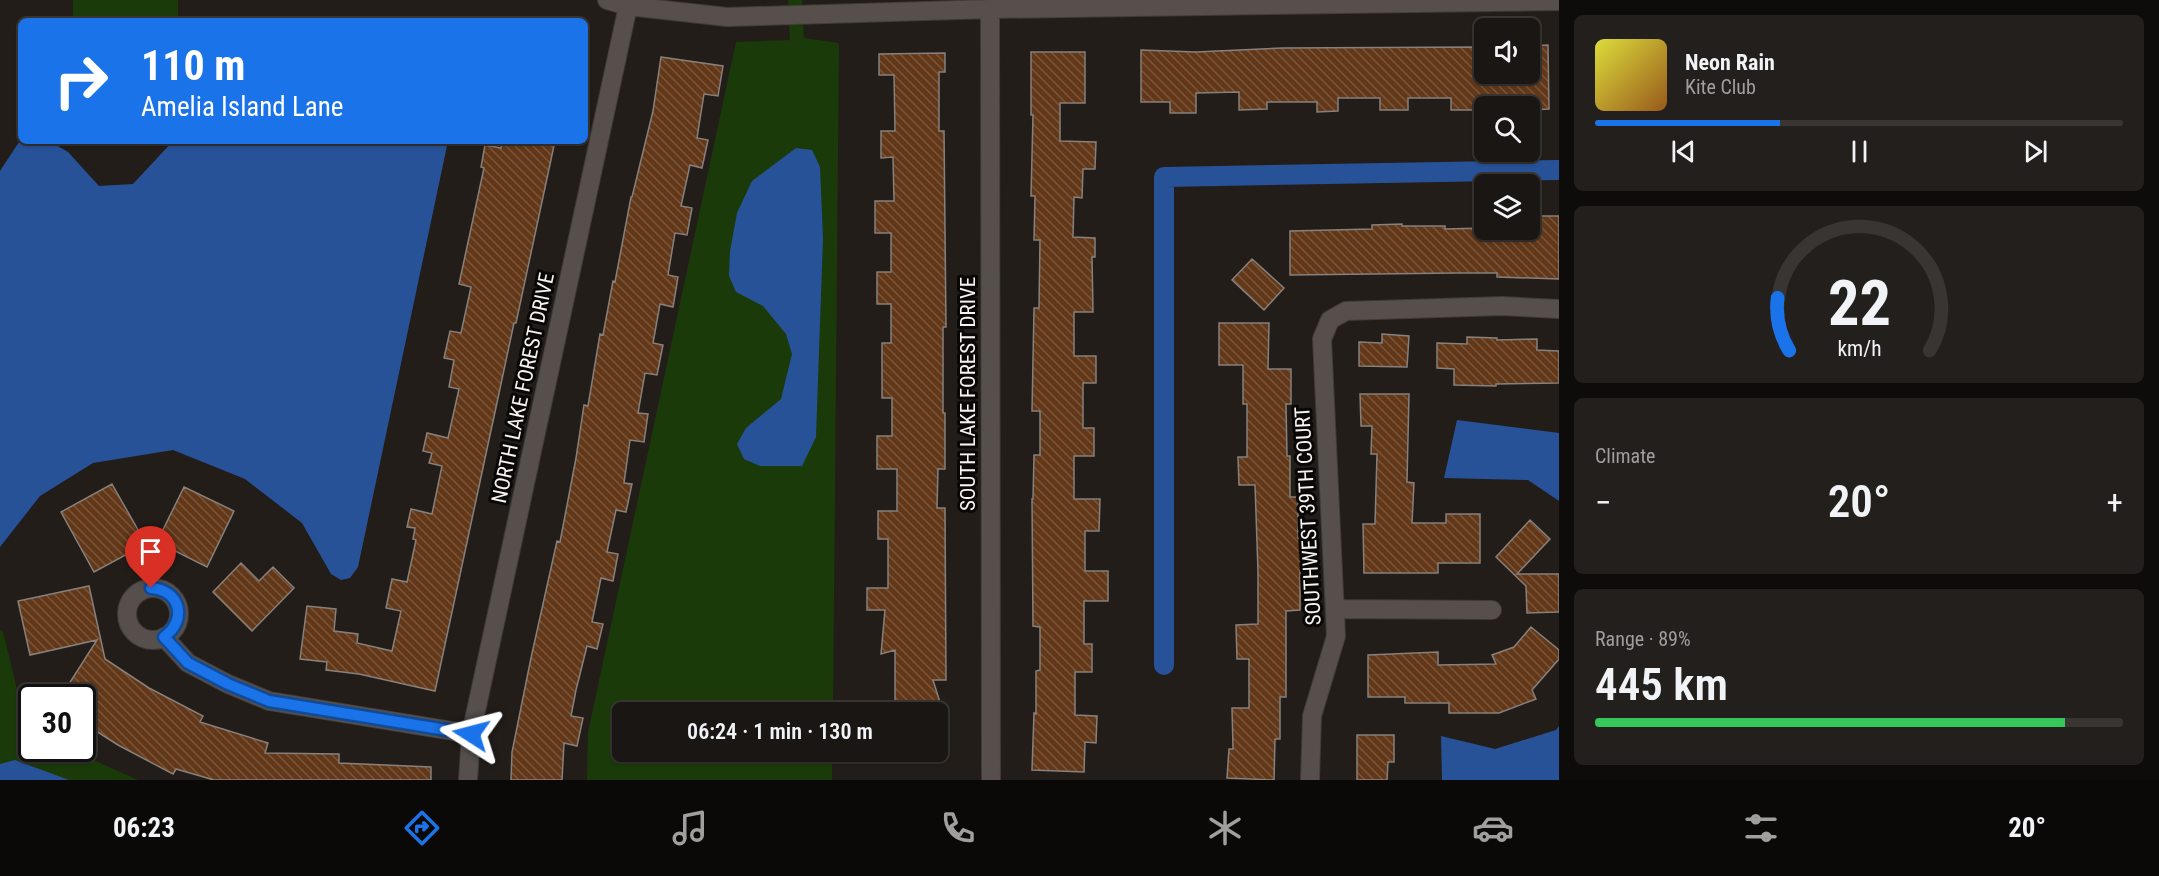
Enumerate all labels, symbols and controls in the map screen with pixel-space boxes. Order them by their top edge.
map controls [1474,18,1540,240]
button: sound [1474,18,1540,84]
text: 110 m [141,41,246,90]
icon: right [42,42,120,120]
text: Neon Rain [1685,50,1775,75]
text: Kite Club [1685,75,1756,99]
text: Amelia Island Lane [141,91,343,123]
button: search [1474,96,1540,162]
icon: previous [1667,135,1700,168]
icon: pause [1843,135,1876,168]
icon: next [2019,135,2052,168]
button: layers [1474,174,1540,240]
text: 22 [1827,268,1891,341]
street label: NORTH LAKE FOREST DRIVE [487,271,559,505]
street label: SOUTH LAKE FOREST DRIVE [956,277,980,511]
text: km/h [1837,337,1881,362]
street label: SOUTHWEST 39TH COURT [1290,406,1326,626]
text: Climate [1595,444,1655,468]
text: 20° [1828,475,1890,528]
text: − [1595,483,1612,522]
text: + [2107,483,2123,522]
pin [125,526,176,588]
icon: arrive [134,535,167,568]
text: Range · 89% [1595,627,1691,651]
text: 445 km [1595,658,1728,711]
speed limit sign: 30 [18,684,96,762]
position arrow [439,702,503,766]
text: 06:24 · 1 min · 130 m [687,719,873,744]
icon: directions [401,807,443,849]
icon: music [669,807,711,849]
icon: phone [937,807,979,849]
icon: climate [1204,807,1246,849]
icon: car [1472,807,1514,849]
icon: filters [1740,807,1782,849]
text: 06:23 [113,812,175,844]
text: 20° [2008,812,2046,844]

